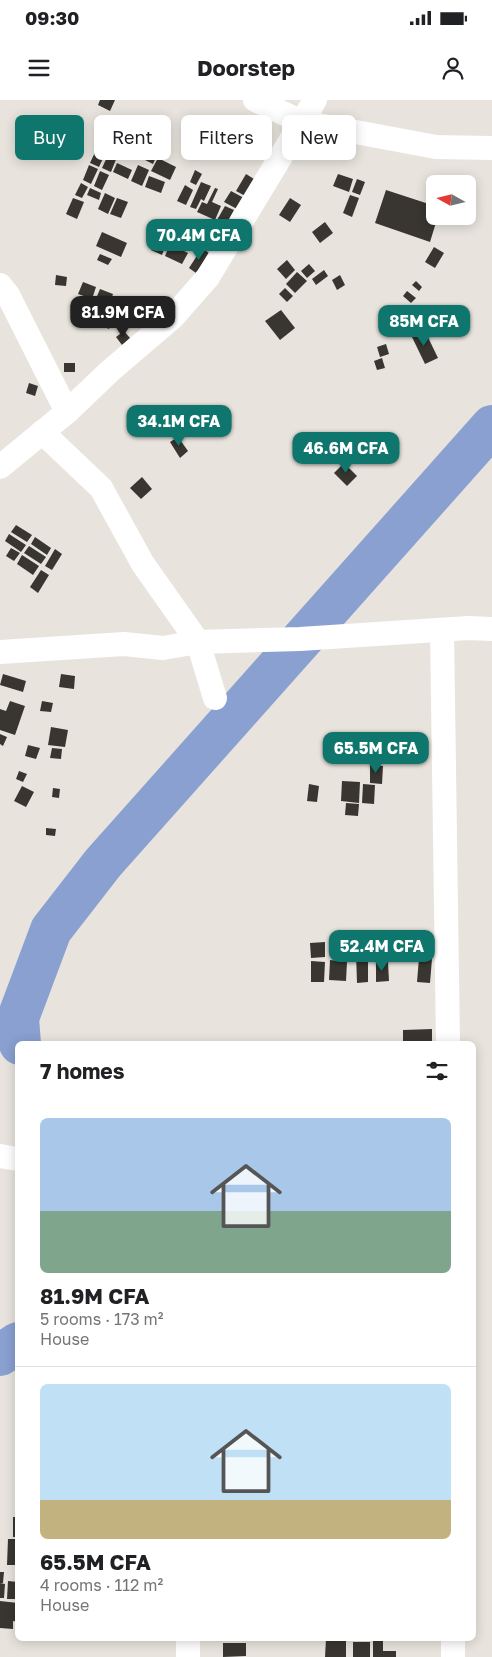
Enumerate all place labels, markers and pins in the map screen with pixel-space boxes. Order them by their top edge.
pin: 70.4M CFA [142,219,256,261]
pin: 81.9M CFA [66,296,180,338]
pin: 85M CFA [378,304,470,347]
pin: 34.1M CFA [122,404,236,447]
pin: 46.6M CFA [289,432,403,474]
pin: 65.5M CFA [319,732,433,774]
pin: 52.4M CFA [325,930,439,972]

